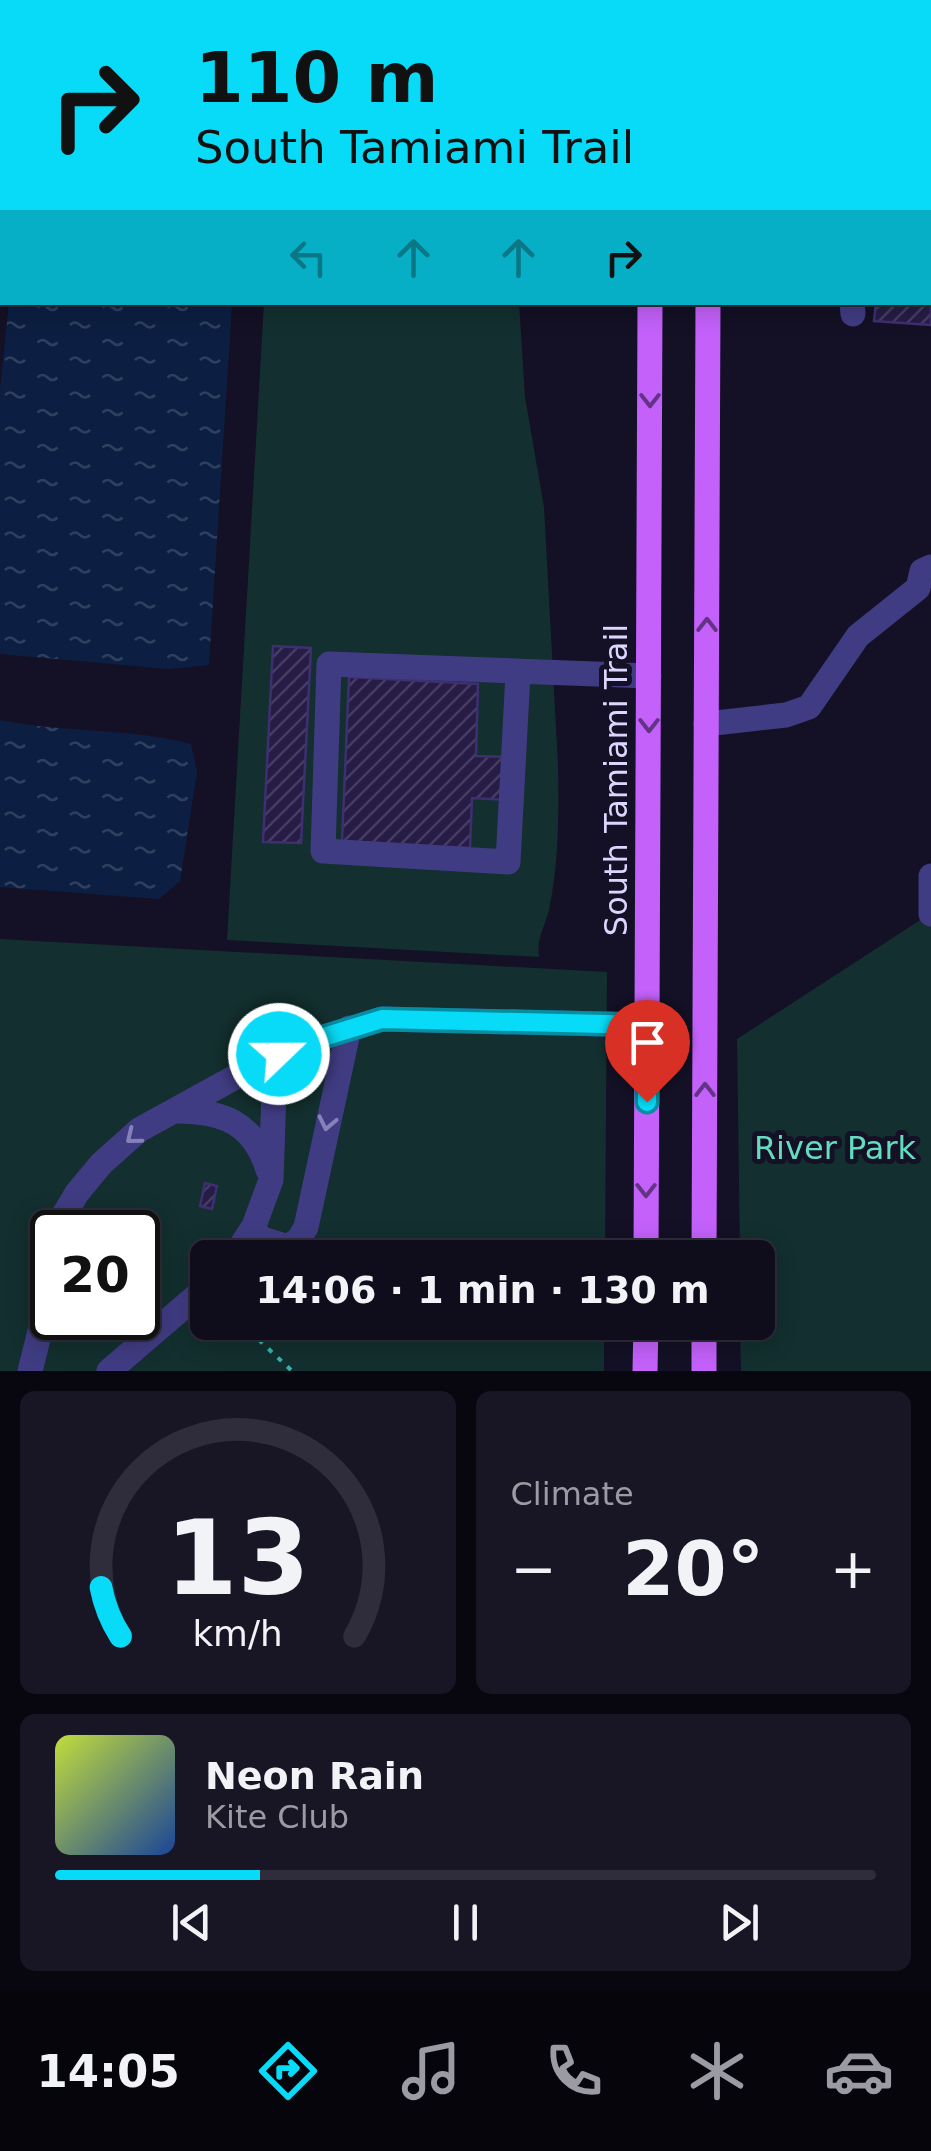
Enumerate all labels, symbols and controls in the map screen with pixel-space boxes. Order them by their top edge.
text: 110 m [195,37,438,119]
icon: right [30,40,160,170]
text: South Tamiami Trail [195,121,634,174]
icon: left [281,230,336,285]
icon: ahead [386,230,441,285]
icon: ahead [491,230,546,285]
icon: right [596,230,651,285]
one-way arrow [639,392,661,408]
one-way arrow [696,617,718,632]
street label: South Tamiami Trail [597,624,635,936]
one-way arrow [638,717,659,733]
pin [605,1000,690,1103]
position arrow [227,1002,331,1106]
icon: arrive [620,1015,675,1070]
one-way arrow [694,1082,716,1098]
one-way arrow [318,1114,339,1131]
one-way arrow [127,1125,145,1143]
park label: River Park [754,1129,917,1167]
one-way arrow [635,1182,657,1198]
speed limit sign: 20 [30,1210,160,1340]
text: 14:06 · 1 min · 130 m [255,1268,710,1312]
text: Climate [511,1475,634,1513]
text: 13 [165,1497,310,1619]
text: 20° [622,1525,764,1613]
text: − [511,1537,557,1601]
text: + [830,1537,876,1601]
text: km/h [193,1613,283,1654]
text: Neon Rain [205,1754,424,1798]
text: Kite Club [205,1798,349,1836]
icon: previous [164,1895,219,1950]
icon: pause [438,1895,493,1950]
icon: next [712,1895,767,1950]
icon: directions [253,2036,323,2106]
icon: music [396,2036,466,2106]
icon: phone [539,2036,609,2106]
icon: climate [682,2036,752,2106]
icon: car [824,2036,894,2106]
text: 14:05 [36,2045,180,2098]

